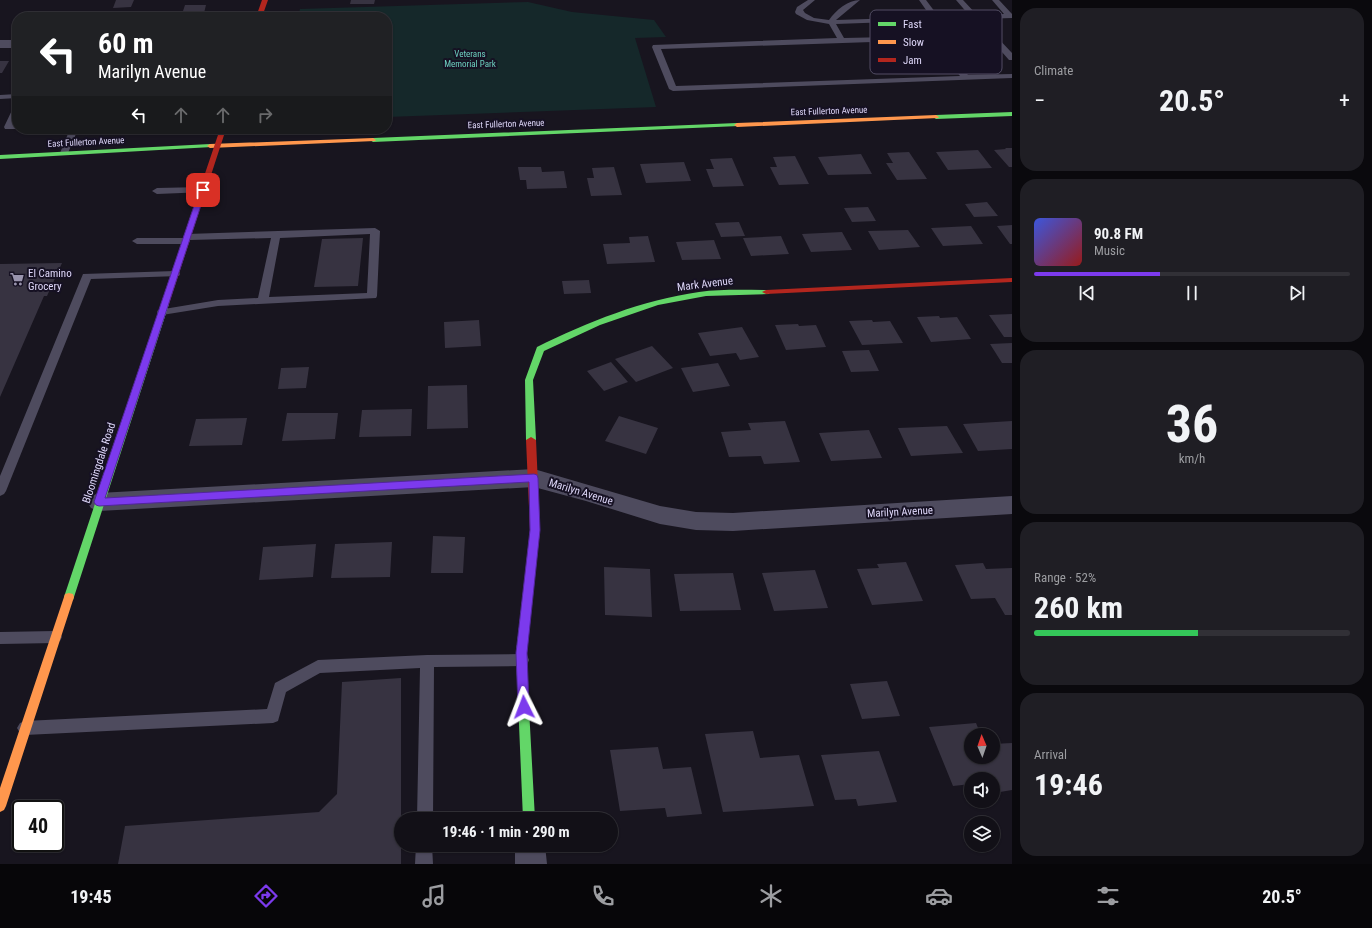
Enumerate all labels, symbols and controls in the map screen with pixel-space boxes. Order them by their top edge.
legend [870,10,1002,74]
text: Fast [903,18,922,31]
text: 60 m [98,27,154,60]
icon: left [32,28,84,80]
text: Slow [903,36,924,49]
park label: Veterans Memorial Park [444,49,496,69]
text: Jam [903,54,922,67]
text: Marilyn Avenue [98,61,206,82]
text: Climate [1034,63,1073,78]
text: 20.5° [1159,83,1225,118]
text: − [1034,88,1045,113]
text: + [1339,88,1350,113]
icon: left [128,104,150,126]
icon: ahead [170,104,192,126]
icon: ahead [212,104,234,126]
icon: right [254,104,276,126]
street label: East Fullerton Avenue [790,105,868,117]
street label: East Fullerton Avenue [467,118,545,130]
street label: East Fullerton Avenue [47,135,125,149]
pin [186,173,220,207]
icon: arrive [192,179,214,201]
text: 90.8 FM [1094,225,1143,243]
text: Music [1094,243,1125,258]
place label: El Camino Grocery [28,267,72,293]
supermarket icon: El Camino Grocery [9,271,25,287]
street label: Mark Avenue [676,274,734,294]
icon: previous [1076,282,1098,304]
icon: pause [1181,282,1203,304]
icon: next [1286,282,1308,304]
text: 36 [1166,394,1218,455]
street label: Bloomingdale Road [80,421,118,505]
text: km/h [1179,451,1205,466]
street label: Marilyn Avenue [547,476,615,508]
street label: Marilyn Avenue [867,504,933,520]
text: Range · 52% [1034,570,1096,585]
text: 260 km [1034,590,1123,625]
position arrow [503,686,545,728]
north arrow [964,728,1000,764]
map controls [964,728,1000,852]
text: Arrival [1034,747,1067,762]
text: 19:46 [1034,767,1103,802]
button: sound [964,772,1000,808]
speed limit sign: 40 [12,800,64,852]
button: layers [964,816,1000,852]
text: 19:46 · 1 min · 290 m [442,823,570,841]
icon: directions [252,882,280,910]
icon: music [420,882,448,910]
icon: phone [589,882,617,910]
icon: climate [757,882,785,910]
icon: car [925,882,953,910]
icon: filters [1094,882,1122,910]
text: 19:45 [70,886,112,907]
text: 20.5° [1262,886,1302,907]

